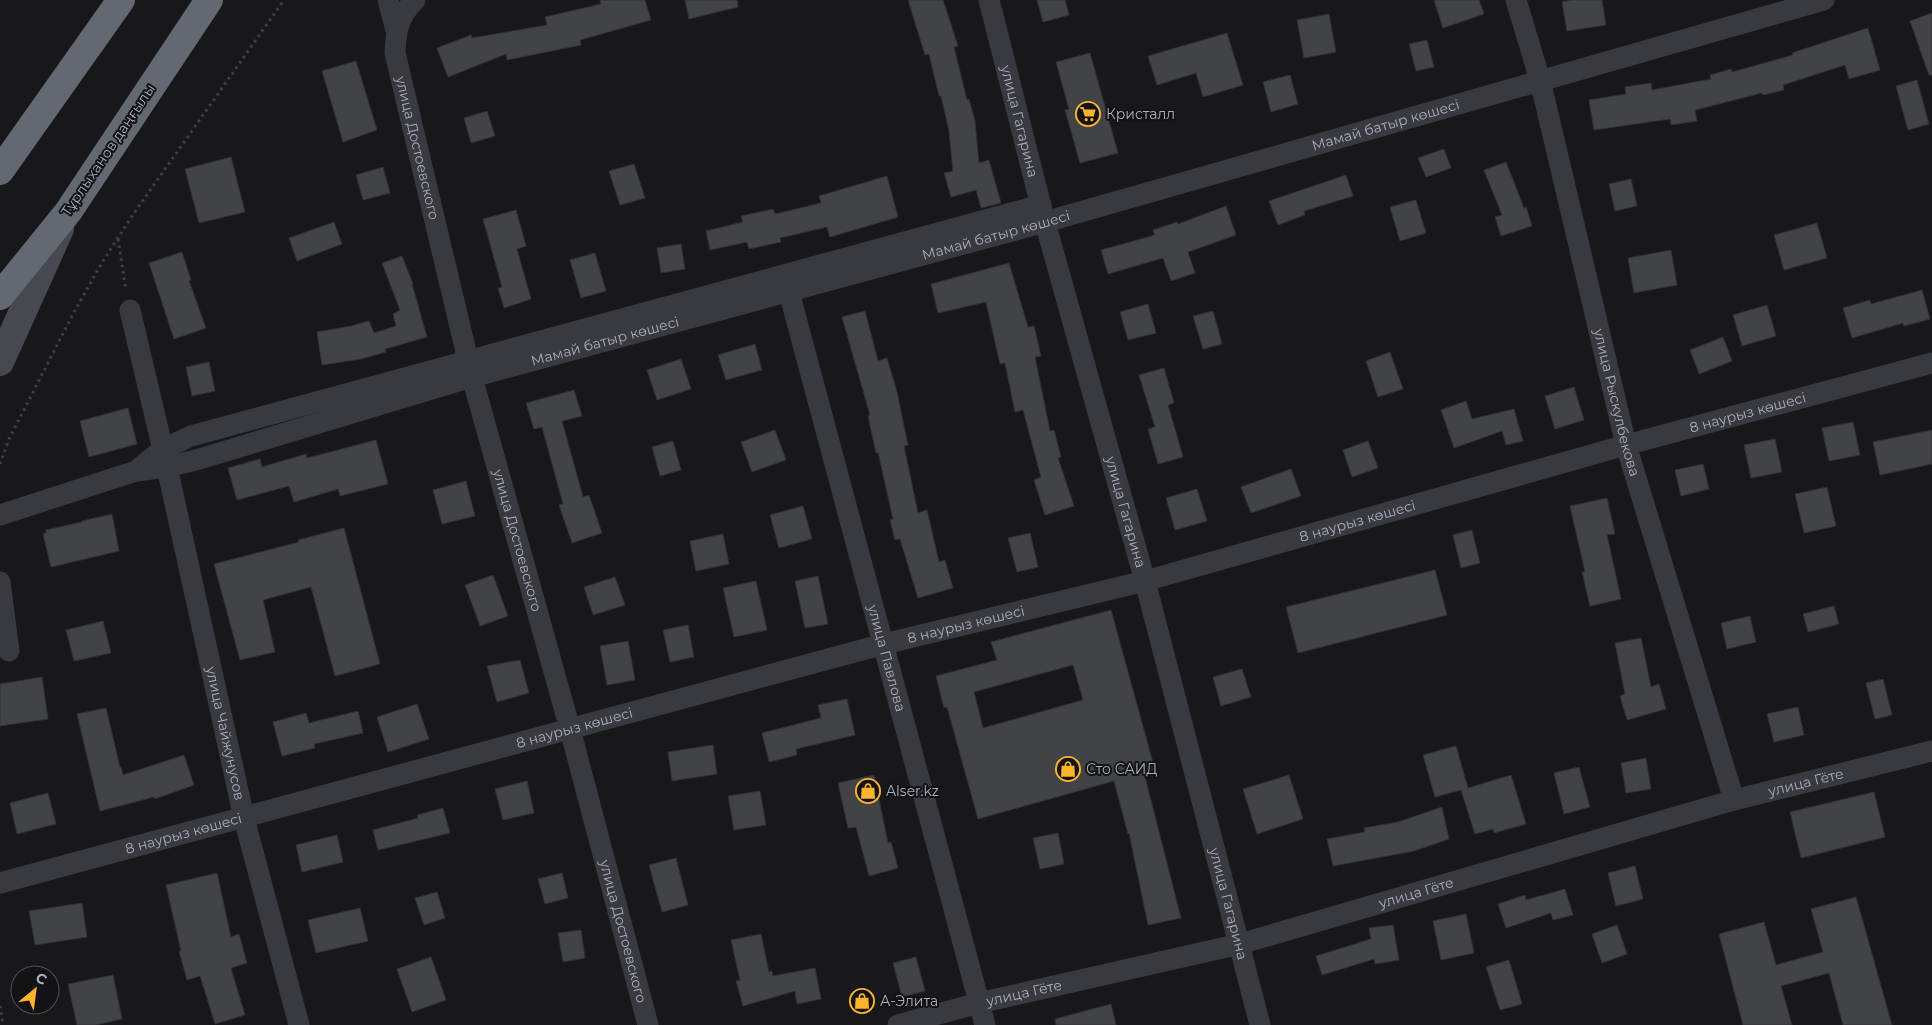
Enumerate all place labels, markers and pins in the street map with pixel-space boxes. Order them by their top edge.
supermarket icon: Кристалл [1075,101,1101,127]
place label: Кристалл [1106,105,1175,123]
shop icon: Сто САИД [1055,756,1081,782]
place label: Сто САИД [1086,760,1157,778]
shop icon: Alser.kz [855,778,881,804]
place label: Alser.kz [886,782,939,800]
shop icon: А-Элита [849,988,875,1014]
place label: А-Элита [880,992,938,1010]

